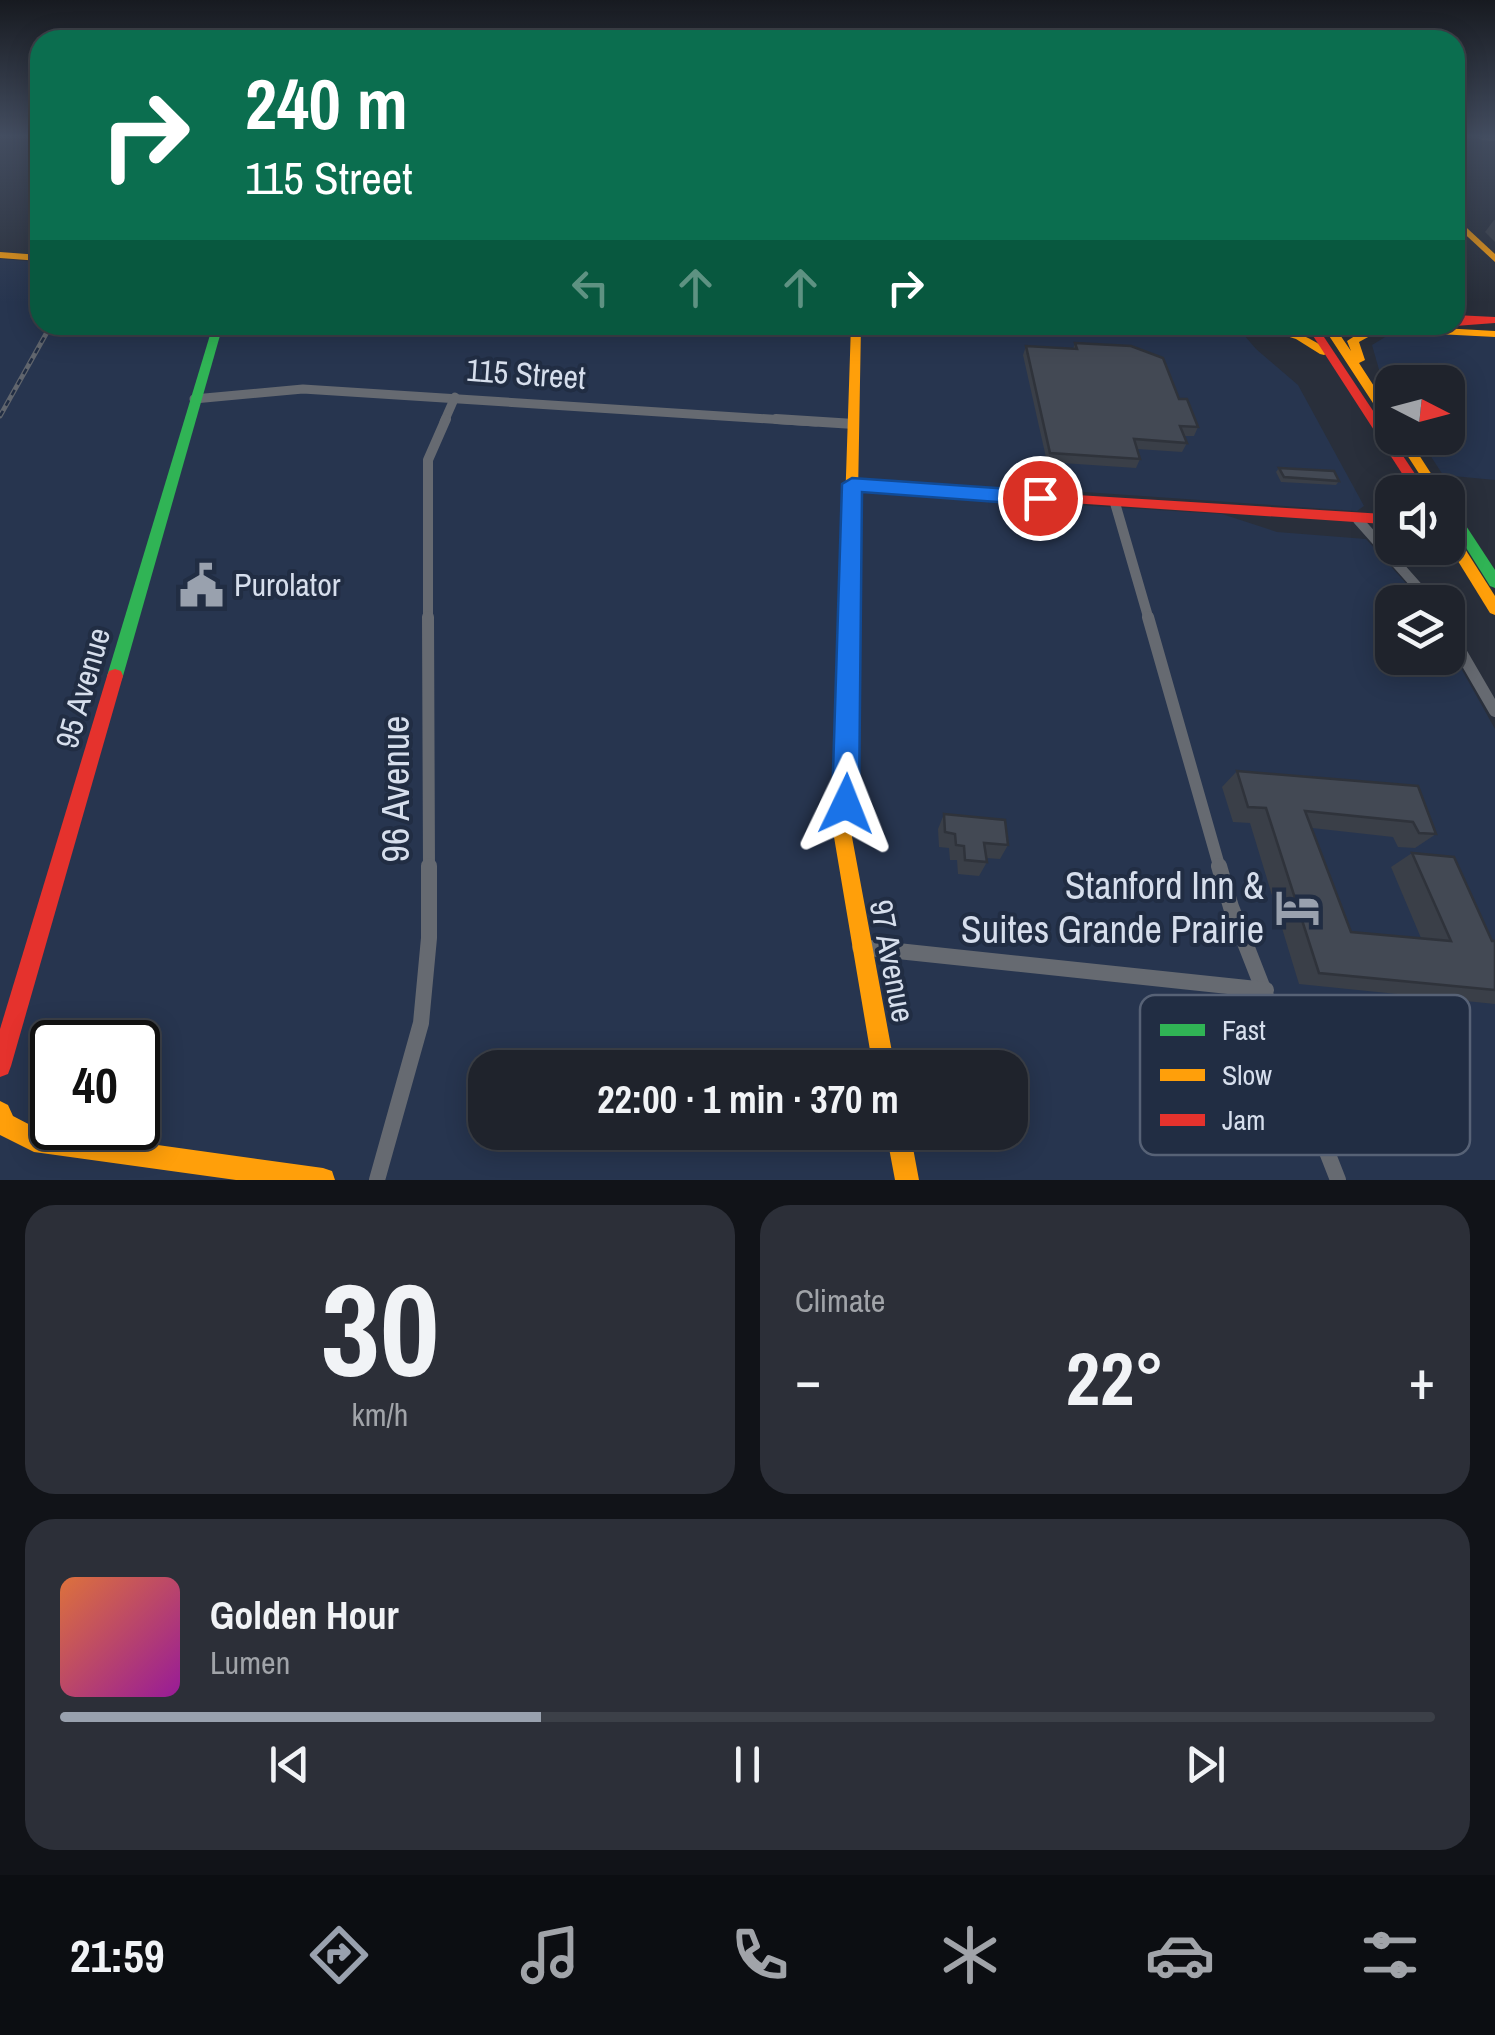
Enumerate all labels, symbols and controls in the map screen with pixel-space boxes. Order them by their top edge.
text: 240 m [245,57,408,151]
icon: right [80,70,210,200]
text: 115 Street [245,147,413,208]
icon: left [563,260,618,315]
icon: ahead [668,260,723,315]
icon: ahead [773,260,828,315]
icon: right [878,260,933,315]
street label: 115 Street [465,348,587,399]
north arrow [1375,365,1465,455]
map controls [1375,365,1465,675]
pin [998,456,1083,541]
icon: arrive [1013,471,1068,526]
button: sound [1375,475,1465,565]
public building icon: Purolator [177,561,225,609]
place label: Purolator [234,563,341,606]
button: layers [1375,585,1465,675]
street label: 95 Avenue [45,623,120,753]
street label: 96 Avenue [370,716,421,862]
position arrow [794,752,898,856]
place label: Stanford Inn & Suites Grande Prairie [961,860,1264,955]
hotel icon: Stanford Inn & Suites Grande Prairie [1273,884,1321,932]
street label: 97 Avenue [860,896,925,1026]
legend [1140,995,1470,1155]
text: Fast [1222,1011,1266,1049]
speed limit sign: 40 [30,1020,160,1150]
text: Slow [1222,1056,1272,1094]
text: 22:00 · 1 min · 370 m [597,1074,899,1125]
text: Jam [1222,1101,1265,1139]
text: 30 [321,1240,439,1416]
text: Climate [795,1279,885,1322]
text: 22° [1066,1327,1164,1428]
text: − [795,1342,821,1416]
text: + [1409,1342,1435,1416]
text: km/h [352,1393,408,1436]
text: Golden Hour [210,1590,399,1641]
text: Lumen [210,1641,290,1684]
icon: previous [262,1737,317,1792]
icon: pause [720,1737,775,1792]
icon: next [1178,1737,1233,1792]
icon: directions [304,1920,374,1990]
icon: music [515,1920,585,1990]
icon: phone [725,1920,795,1990]
icon: climate [935,1920,1005,1990]
icon: car [1145,1920,1215,1990]
icon: filters [1355,1920,1425,1990]
text: 21:59 [70,1925,164,1986]

